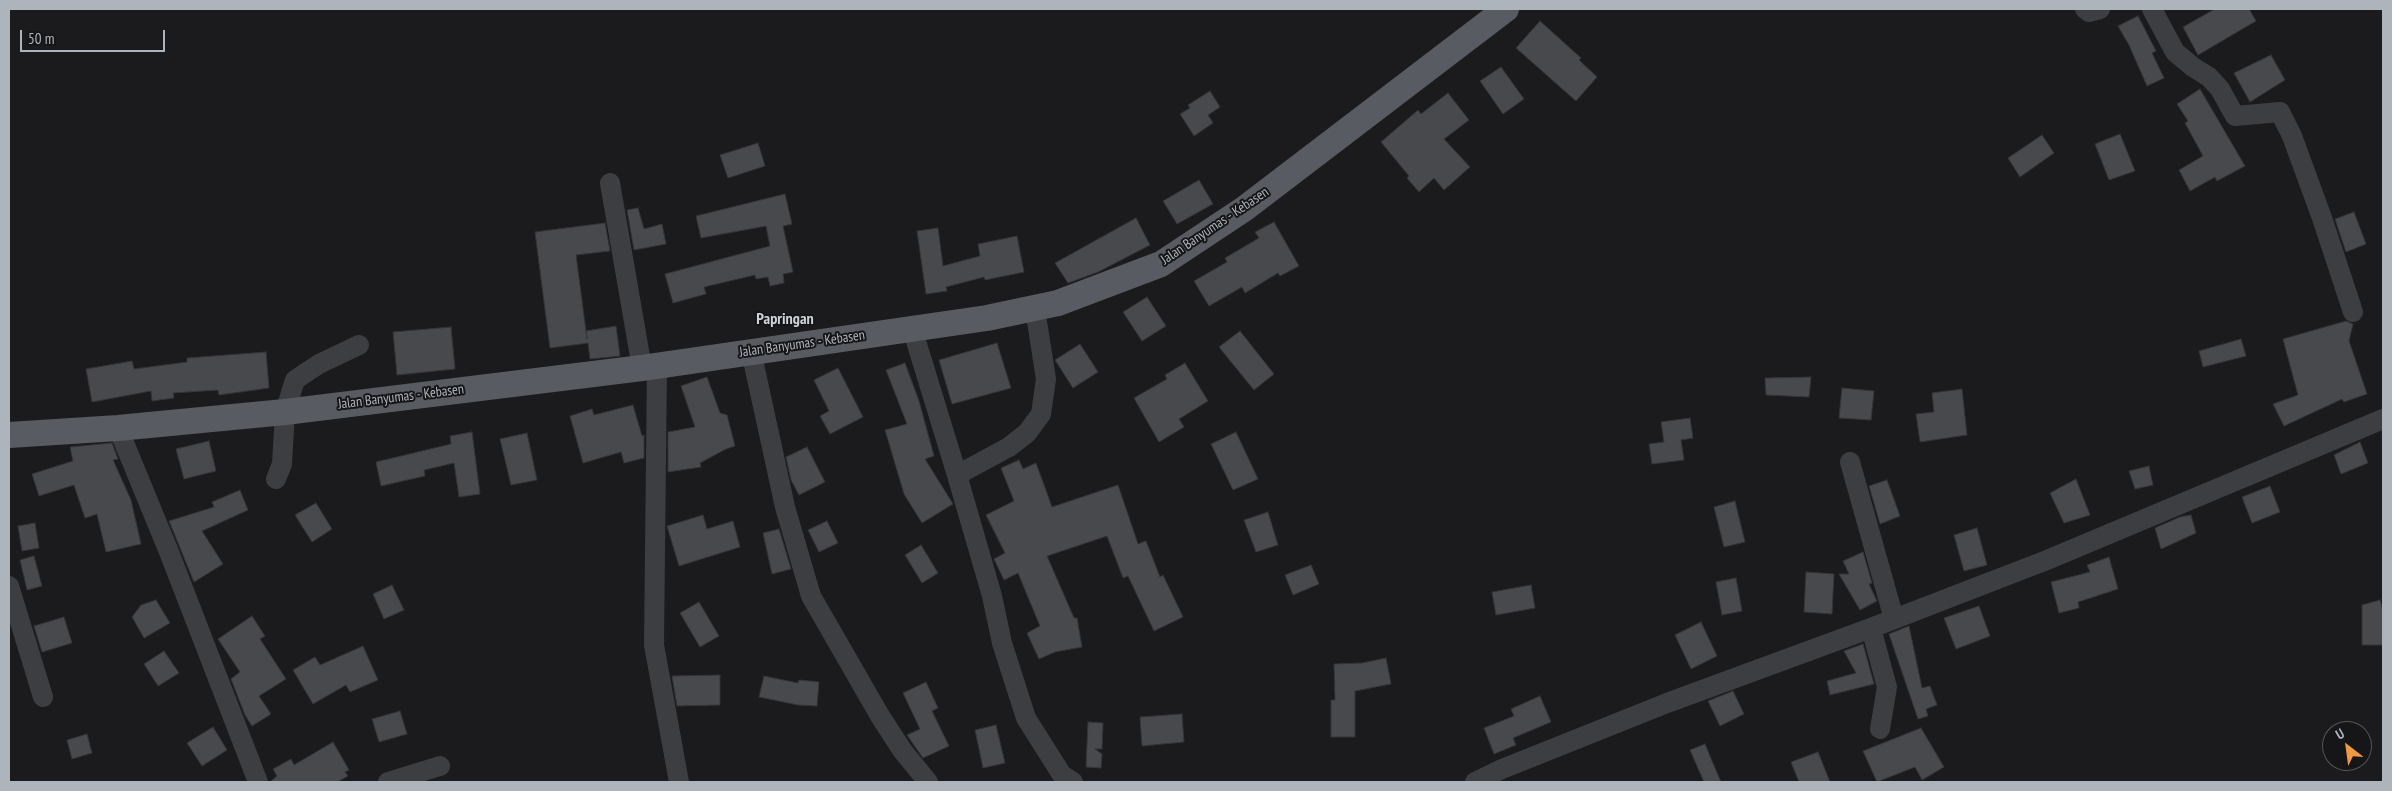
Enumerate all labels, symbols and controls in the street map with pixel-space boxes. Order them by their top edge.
scale bar [22,20,168,52]
text: 50 m [28,29,54,48]
street label: Jalan Banyumas - Kebasen [1158,184,1272,268]
district label: Papringan [756,309,814,329]
street label: Jalan Banyumas - Kebasen [738,327,866,361]
street label: Jalan Banyumas - Kebasen [337,381,465,413]
north arrow [2322,721,2372,771]
text: U [2332,724,2348,743]

